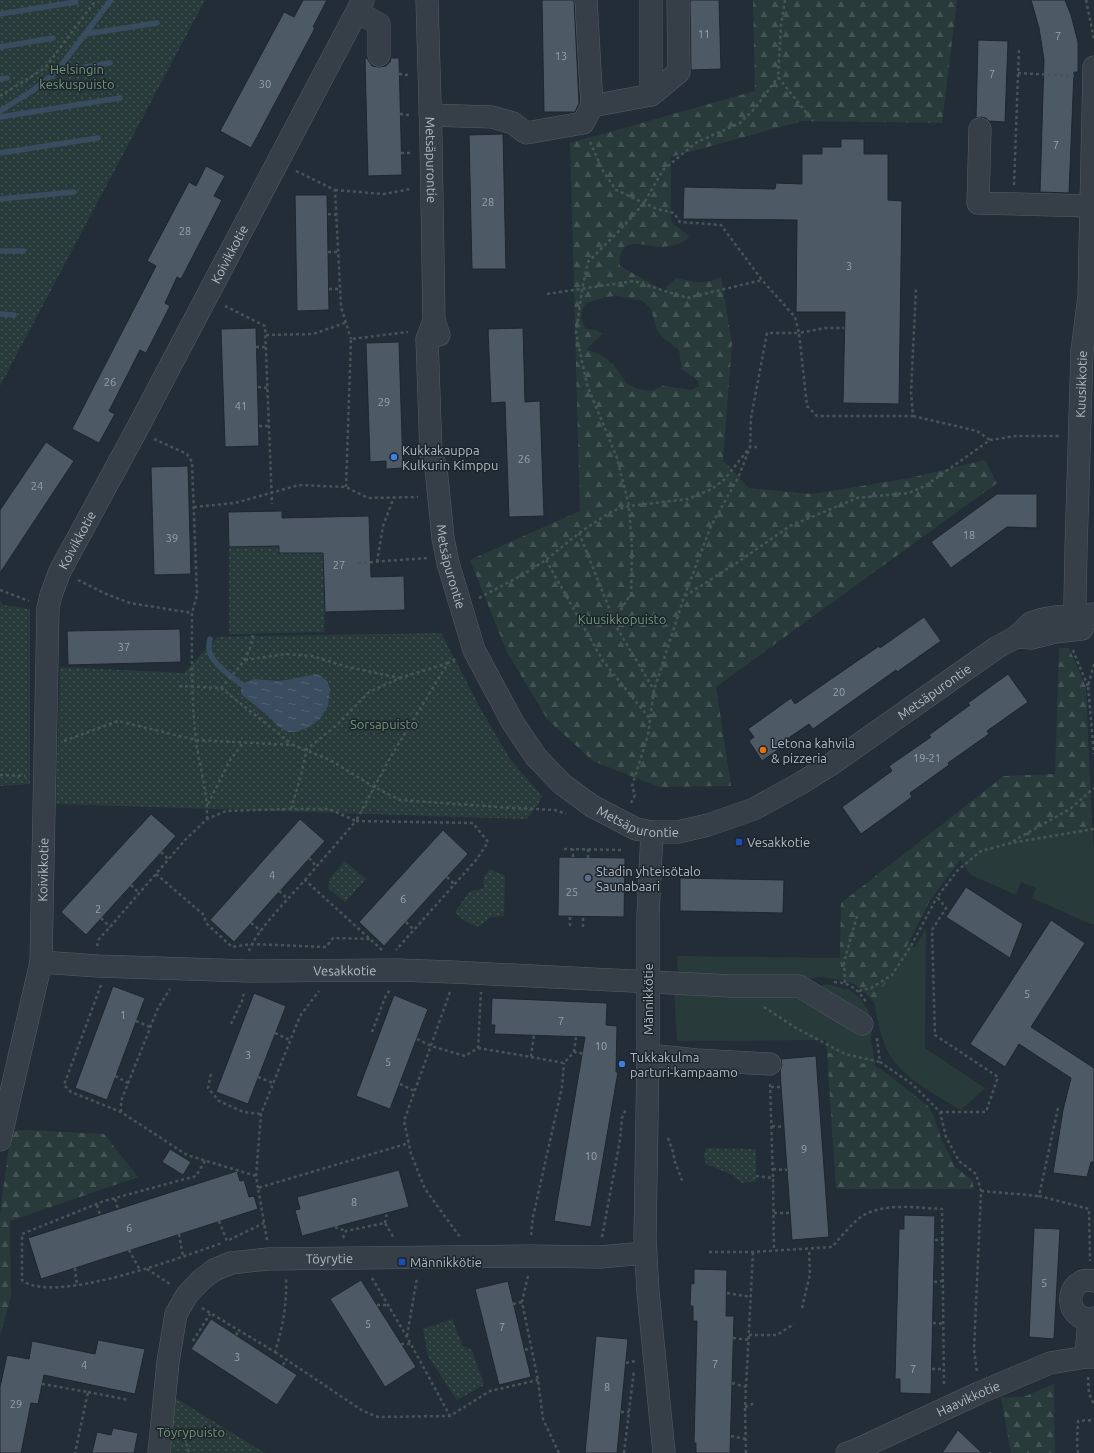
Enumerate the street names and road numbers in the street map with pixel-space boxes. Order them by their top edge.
street label: Metsäpurontie [423,117,439,203]
street label: Koivikkotie [208,222,250,286]
street label: Kuusikkotie [1073,350,1089,418]
street label: Koivikkotie [55,509,98,571]
street label: Metsäpurontie [435,524,468,610]
street label: Metsäpurontie [895,661,973,722]
street label: Metsäpurontie [594,803,679,839]
street label: Koivikkotie [35,838,50,902]
street label: Vesakkotie [313,963,376,978]
street label: Männikkötie [641,963,655,1035]
street label: Töyrytie [306,1251,353,1266]
street label: Haavikkotie [934,1378,1002,1419]

